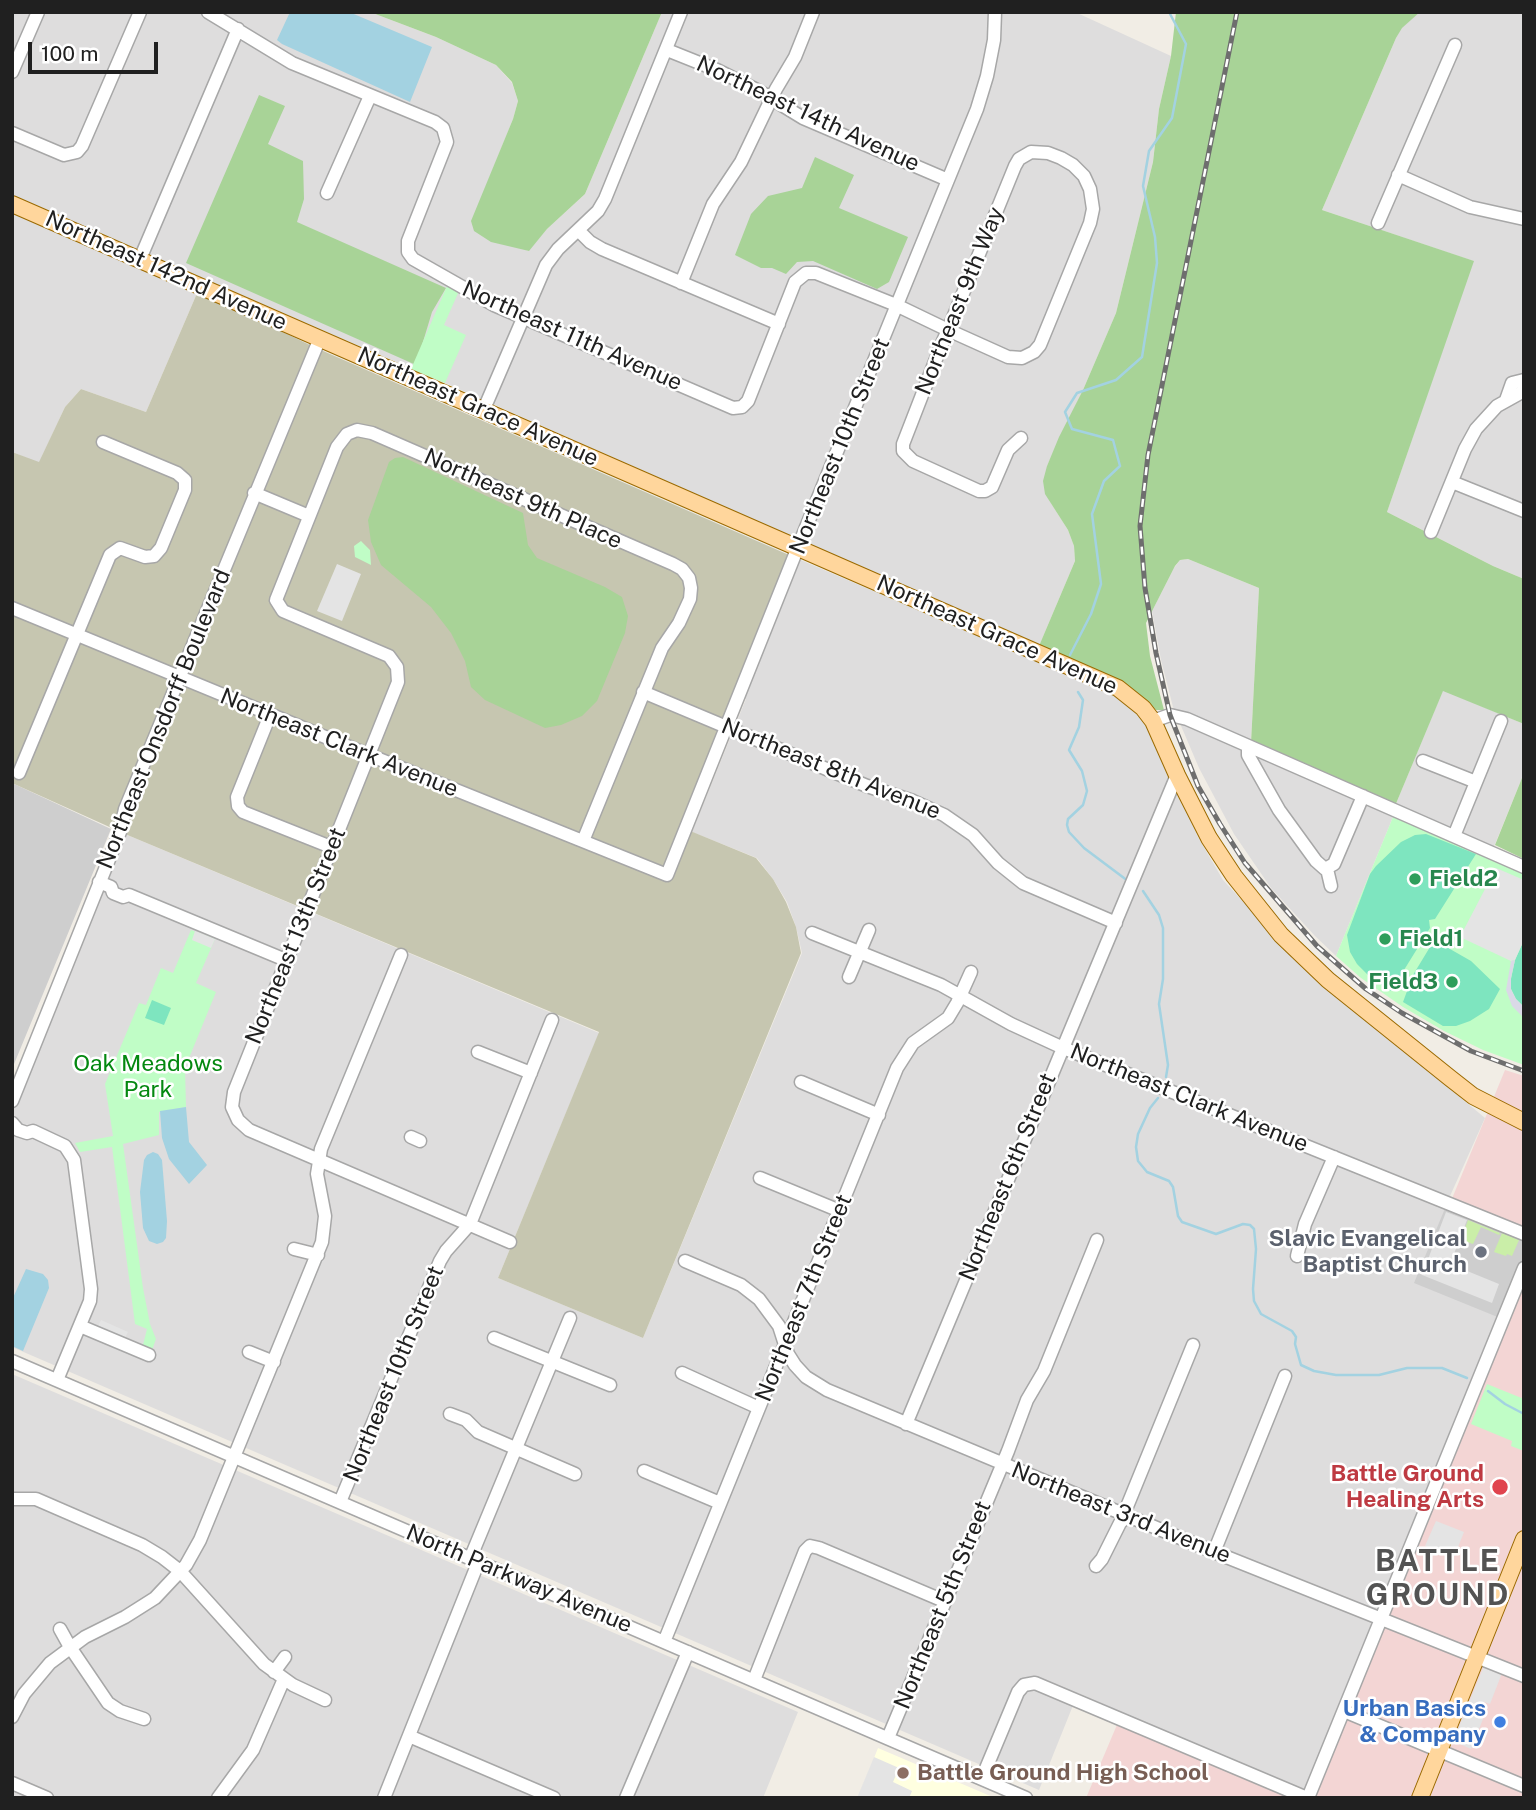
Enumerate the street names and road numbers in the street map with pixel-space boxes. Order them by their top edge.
street label: Northeast 14th Avenue [692,50,924,178]
street label: Northeast 9th Way [910,203,1010,399]
street label: Northeast 142nd Avenue [41,205,291,337]
street label: Northeast 11th Avenue [458,275,686,397]
street label: Northeast 10th Street [784,334,896,558]
street label: Northeast Grace Avenue [353,341,603,473]
street label: Northeast 9th Place [420,443,626,555]
street label: Northeast Onsdorff Boulevard [91,565,237,873]
street label: Northeast Grace Avenue [872,569,1122,701]
street label: Northeast Clark Avenue [216,683,462,803]
street label: Northeast 8th Avenue [717,712,945,826]
street label: Northeast 13th Street [240,824,352,1048]
street label: Northeast Clark Avenue [1066,1038,1312,1158]
street label: Northeast 6th Street [954,1069,1062,1285]
street label: Northeast 7th Street [750,1190,858,1406]
street label: Northeast 10th Street [338,1262,450,1486]
street label: Northeast 3rd Avenue [1007,1456,1235,1570]
street label: Northeast 5th Street [889,1497,997,1713]
street label: North Parkway Avenue [402,1519,636,1639]

